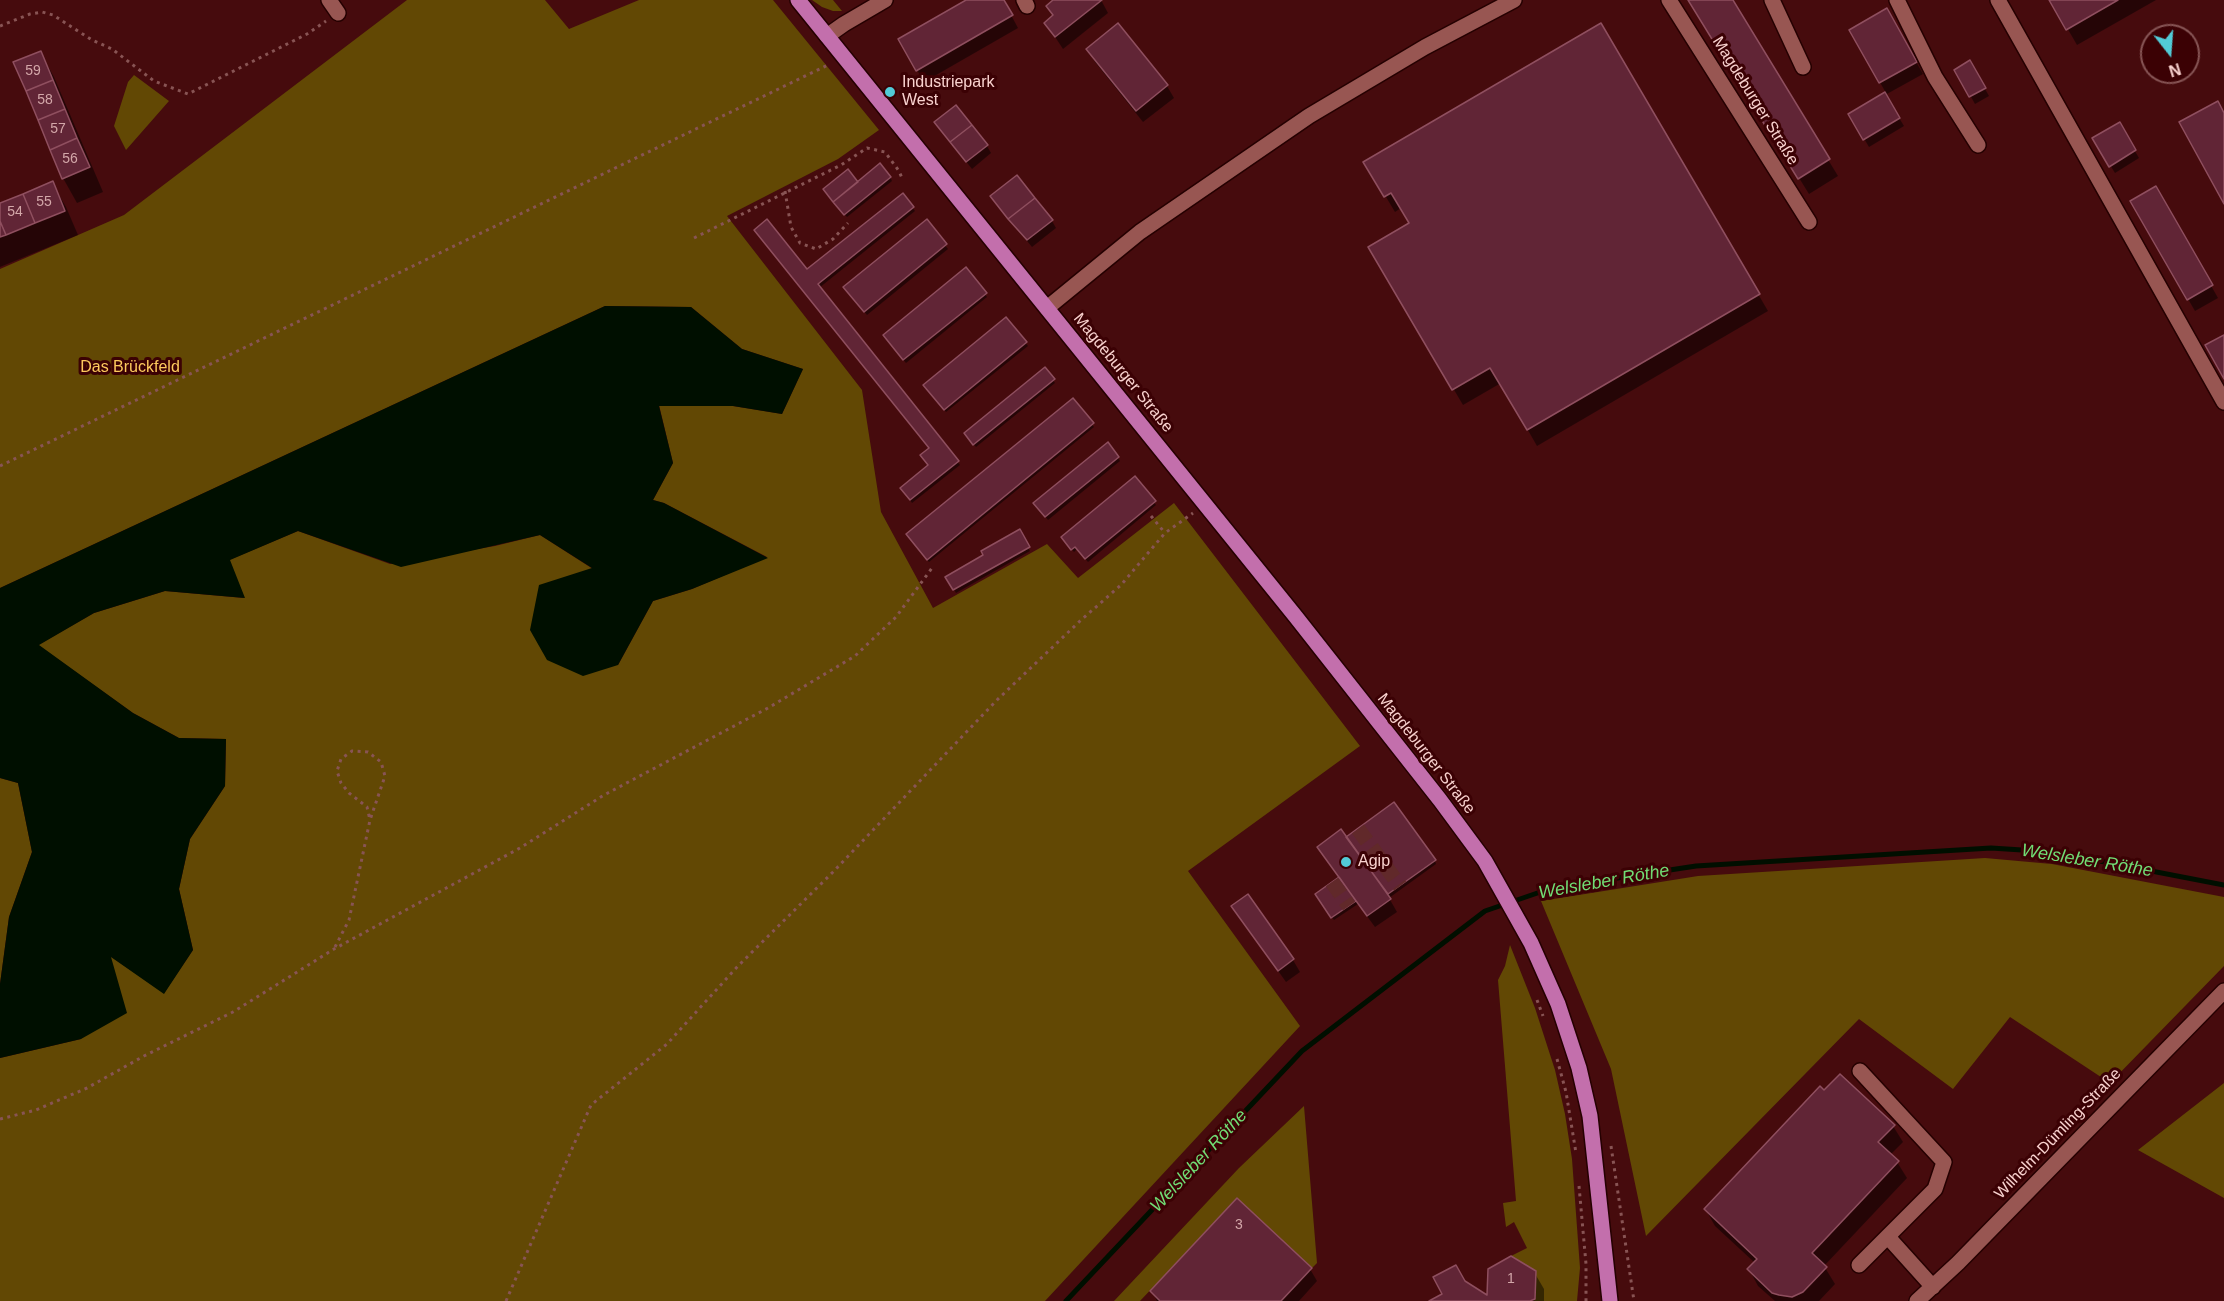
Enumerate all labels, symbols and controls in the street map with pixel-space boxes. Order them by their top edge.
north arrow [2140,24,2200,84]
street label: Magdeburger Straße [1708,33,1802,169]
text: N [2167,60,2183,80]
house number: 59 [25,63,41,79]
place label: Industriepark West [902,73,994,111]
marker: Industriepark West [883,85,897,99]
house number: 58 [37,92,53,108]
house number: 57 [50,121,66,137]
house number: 56 [62,151,78,167]
house number: 55 [36,194,52,210]
house number: 54 [7,204,23,220]
street label: Magdeburger Straße [1069,310,1177,436]
park label: Das Brückfeld [80,358,180,378]
street label: Magdeburger Straße [1373,690,1479,818]
water label: Welsleber Röthe [2020,840,2154,882]
place label: Agip [1358,852,1390,872]
marker: Agip [1339,855,1353,869]
water label: Welsleber Röthe [1537,860,1671,904]
street label: Wilhelm-Dümling-Straße [1991,1065,2125,1203]
water label: Welsleber Röthe [1146,1105,1252,1217]
house number: 3 [1235,1217,1243,1233]
house number: 1 [1507,1271,1515,1287]

